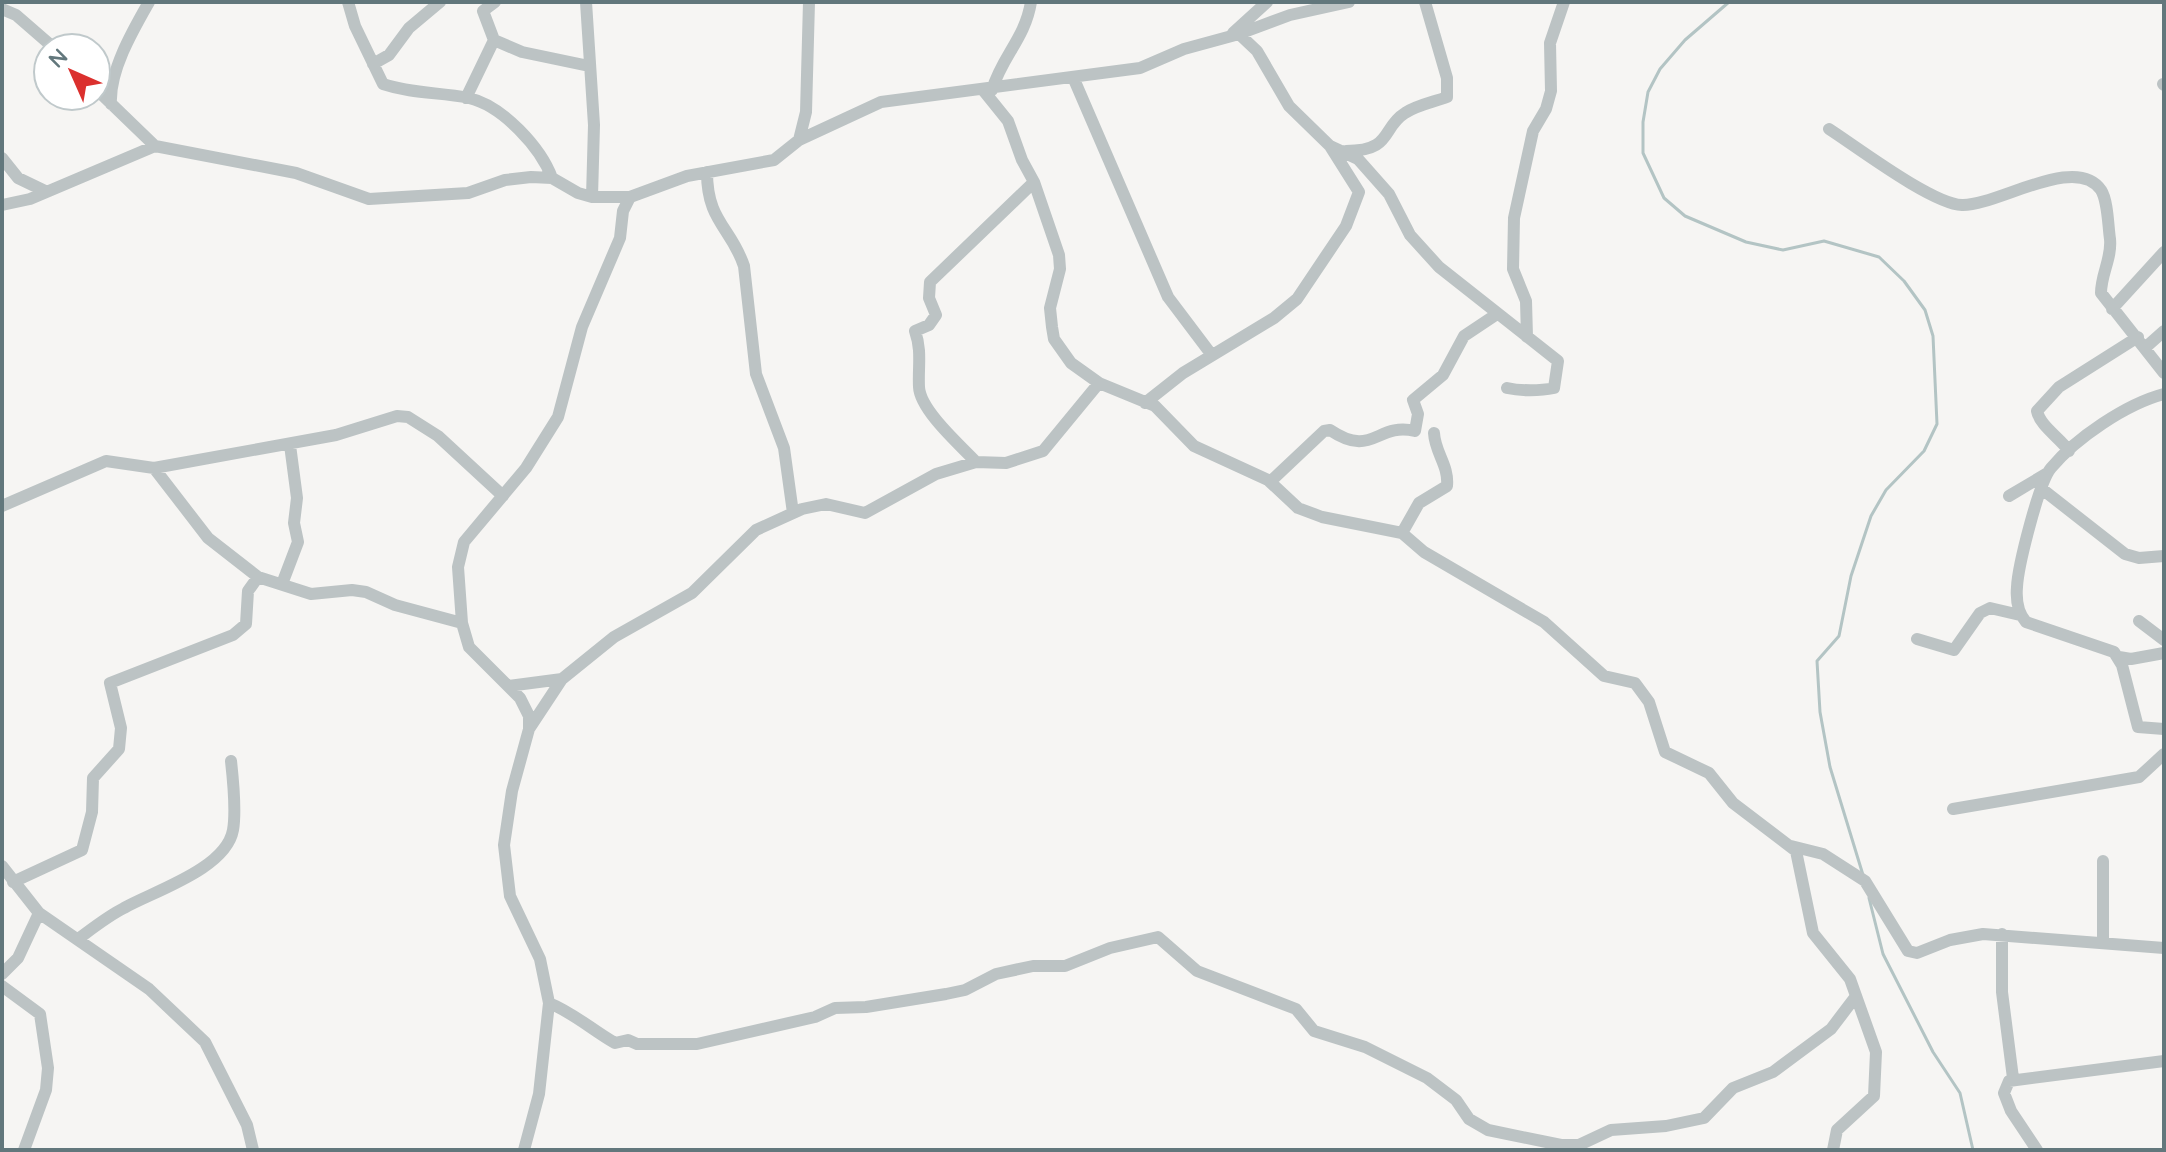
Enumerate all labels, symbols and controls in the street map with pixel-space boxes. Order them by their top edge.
north arrow [32,32,112,112]
text: N [42,42,73,73]

